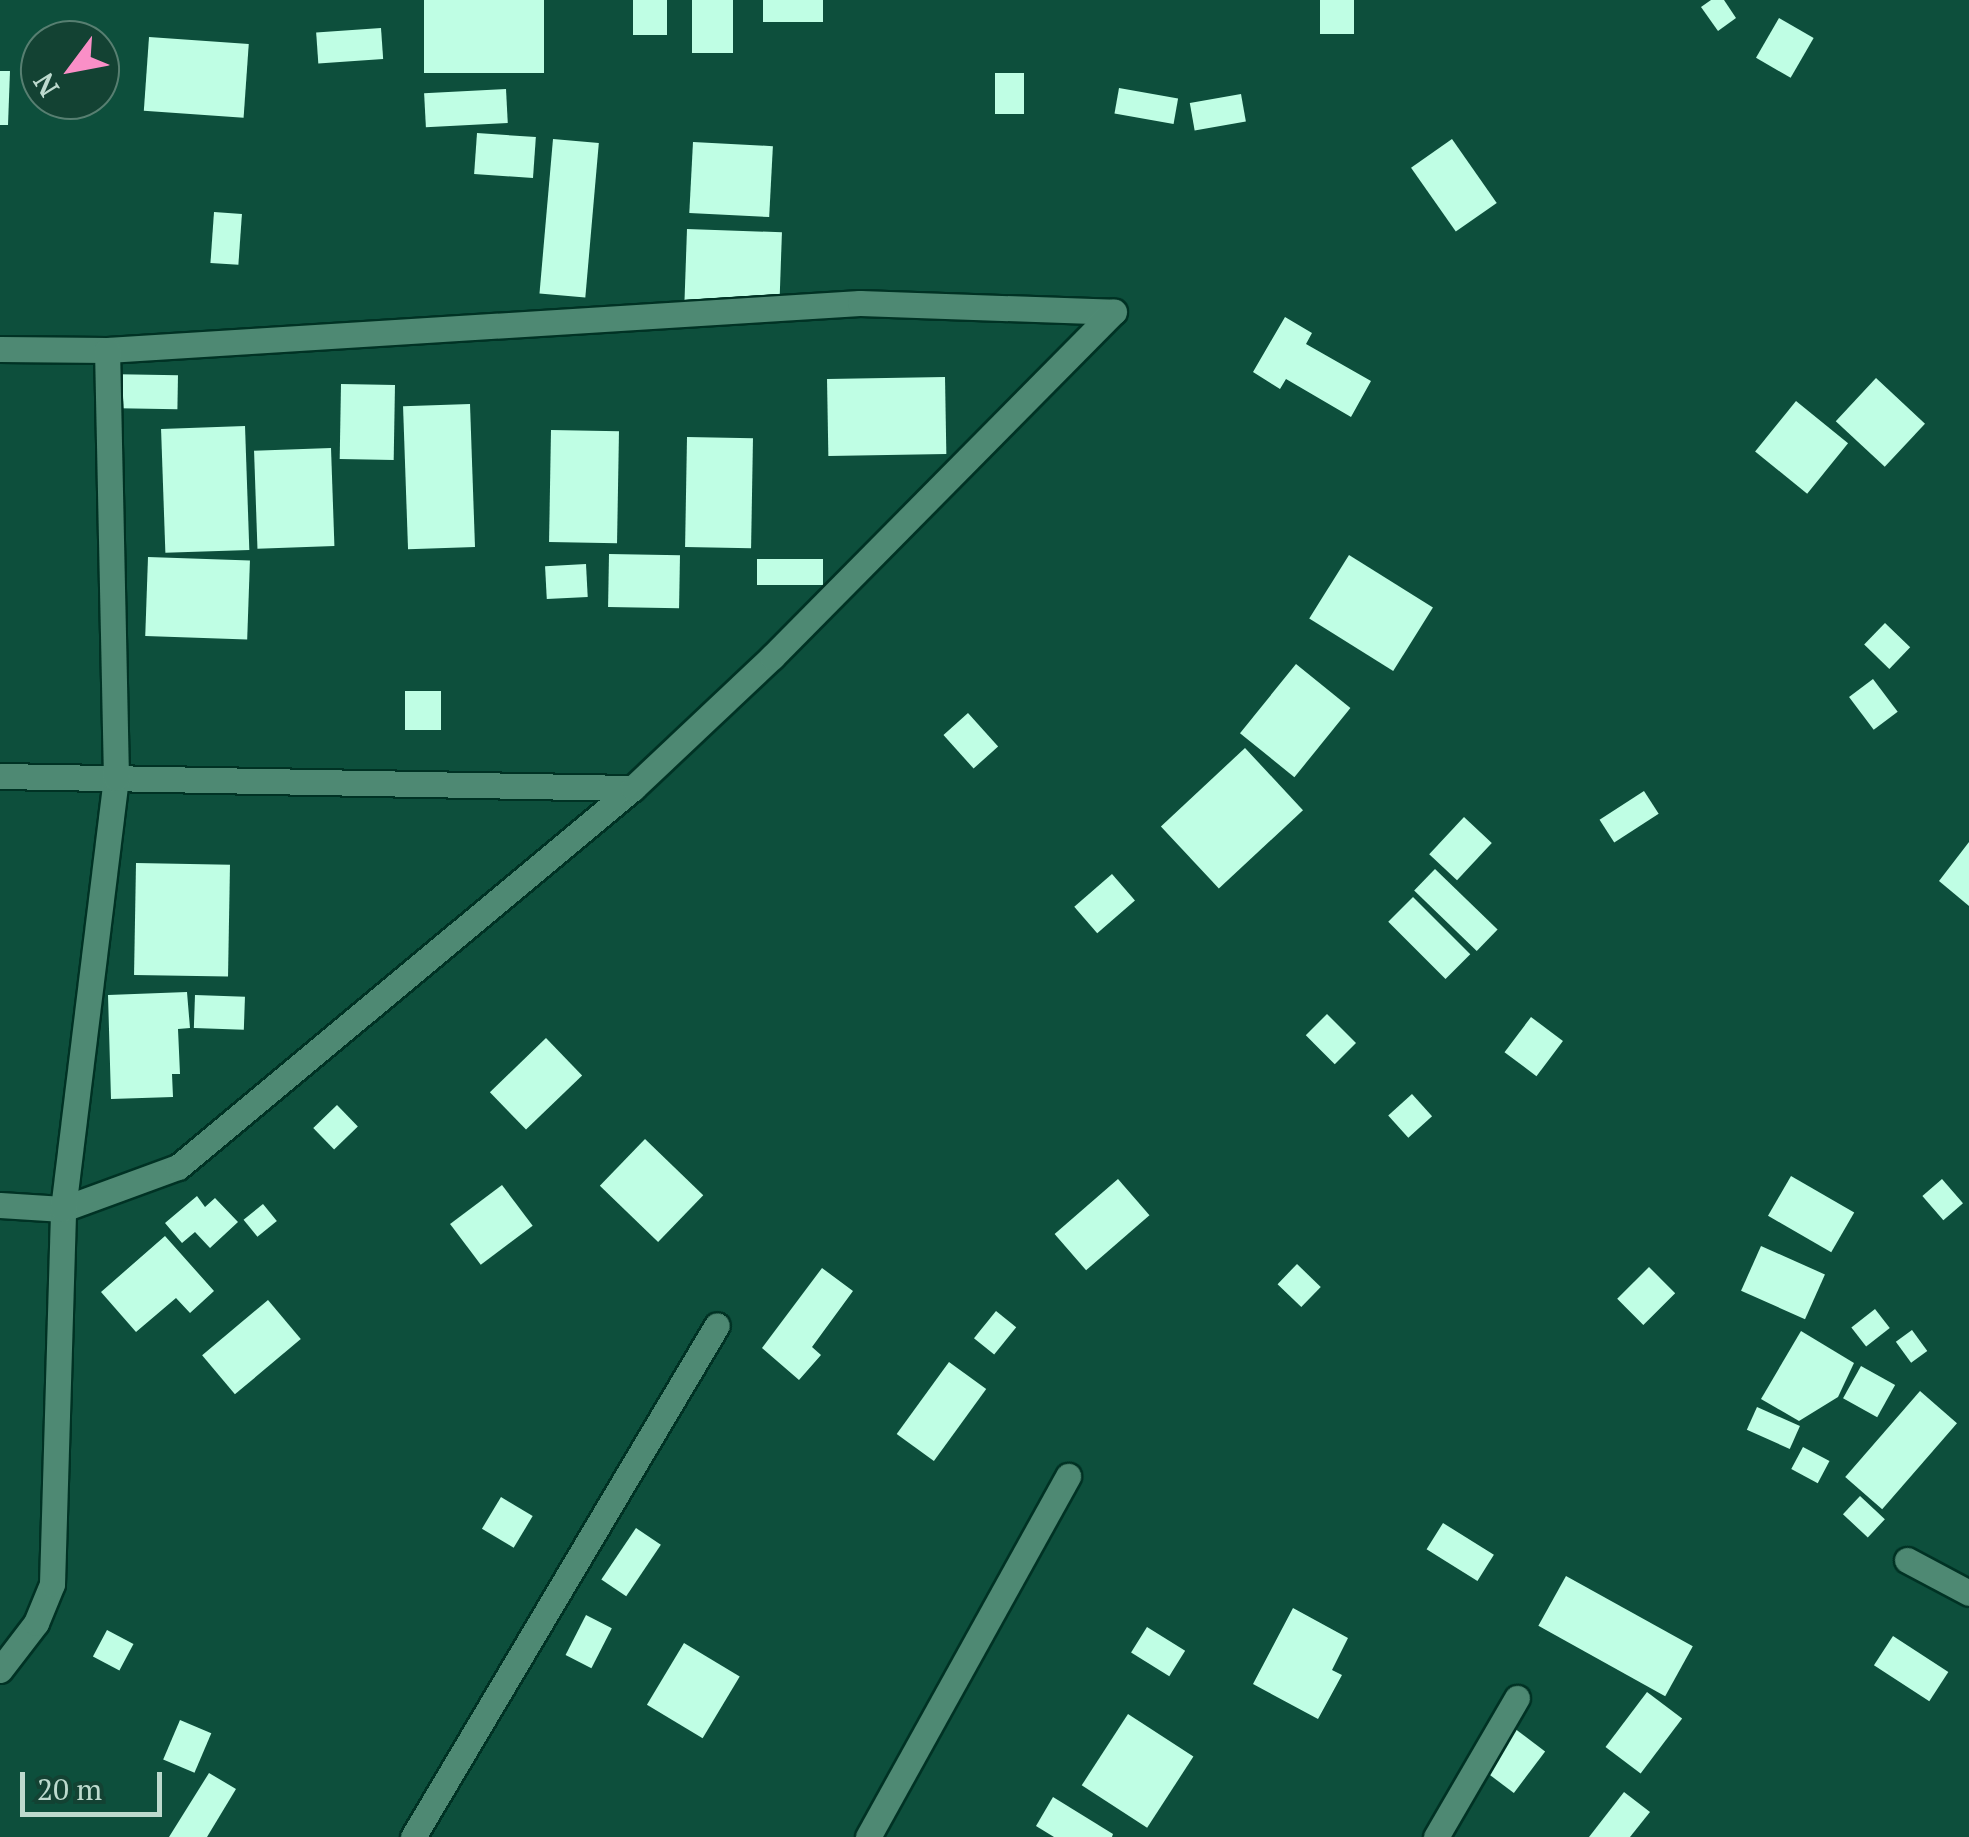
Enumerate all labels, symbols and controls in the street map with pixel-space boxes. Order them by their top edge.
north arrow [20,20,120,120]
text: N [25,66,67,104]
scale bar [25,1752,168,1814]
text: 20 m [37,1769,102,1809]

